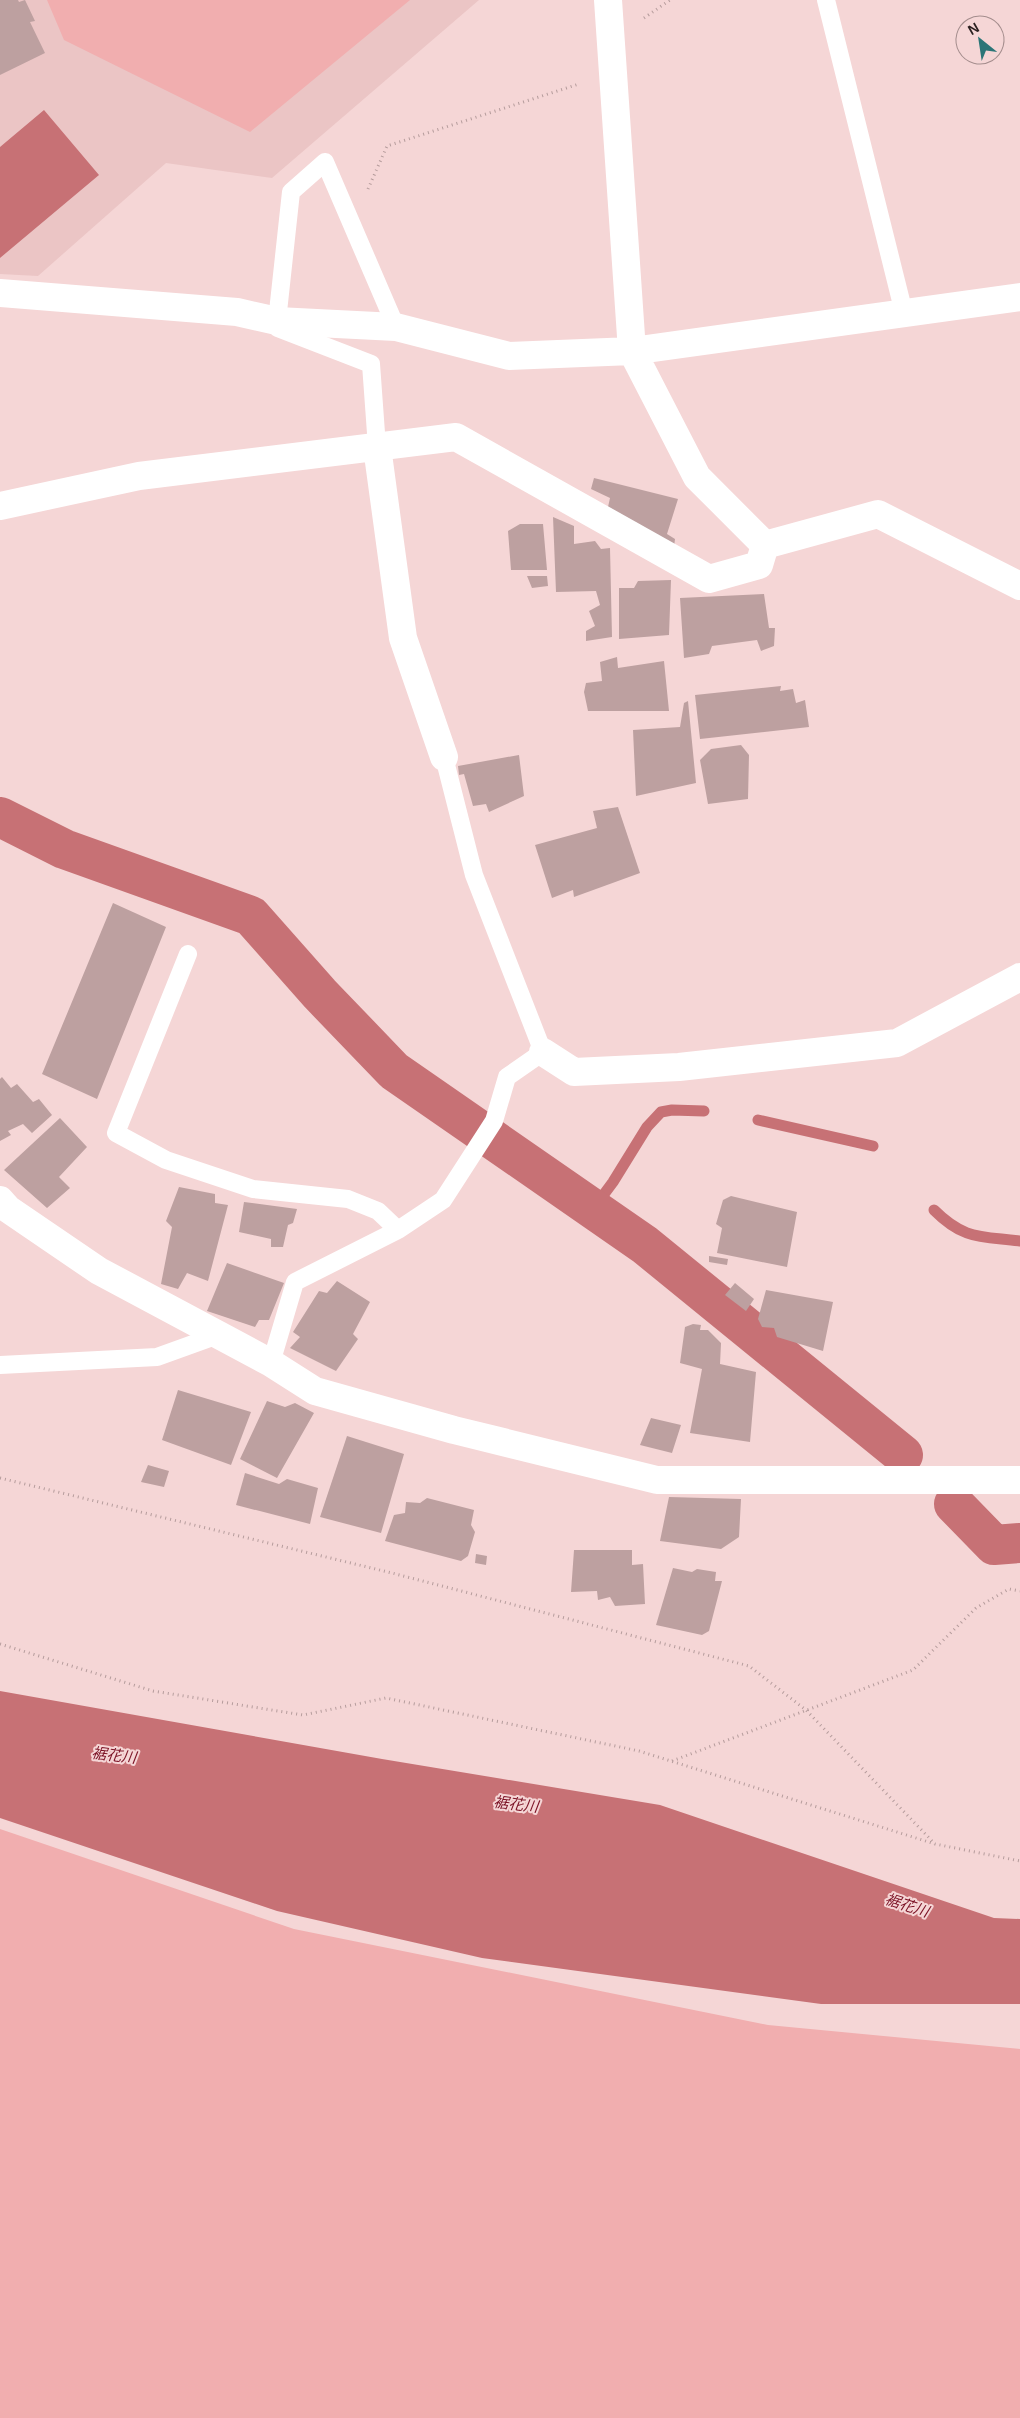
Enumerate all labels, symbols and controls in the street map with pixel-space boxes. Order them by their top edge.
north arrow [955,15,1005,65]
text: N [965,19,982,38]
water label: 裾花川 [91,1744,139,1766]
water label: 裾花川 [493,1793,541,1815]
water label: 裾花川 [883,1890,933,1921]

